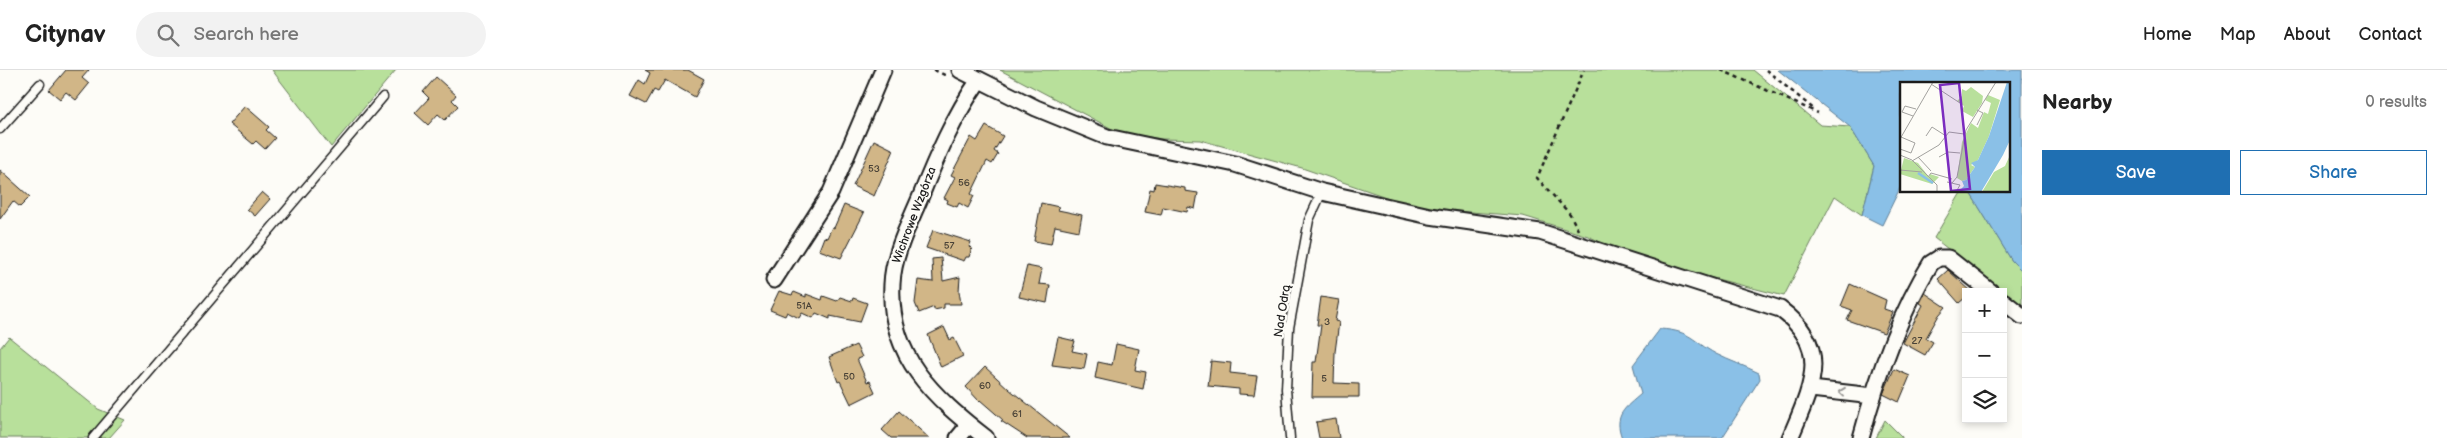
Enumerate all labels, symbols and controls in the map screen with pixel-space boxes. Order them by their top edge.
search box [136,12,486,57]
text: Citynav [25,20,106,49]
icon: search [154,21,182,49]
text: Search here [194,23,299,46]
text: Home [2143,24,2192,45]
text: Map [2220,24,2256,45]
text: About [2284,24,2331,45]
text: Contact [2359,24,2422,45]
inset map [1900,82,2010,192]
text: Nearby [2042,90,2112,115]
text: 0 results [2365,93,2427,112]
button: Save [2042,150,2230,195]
button: Share [2240,150,2427,195]
house number: 53 [868,163,880,175]
street label: Wichrowe Wzgórza [889,165,940,266]
house number: 56 [958,177,970,189]
house number: 57 [944,240,954,252]
street label: Nad Odrą [1271,284,1294,338]
map controls [1962,288,2007,423]
button: + [1962,288,2007,333]
house number: 51A [796,300,813,312]
house number: 3 [1324,316,1330,328]
button: − [1962,333,2007,378]
house number: 27 [1912,335,1922,347]
house number: 50 [843,371,855,383]
house number: 5 [1321,373,1327,385]
button: layers [1962,378,2007,423]
house number: 60 [979,380,991,392]
one-way arrow [1838,387,1846,398]
house number: 61 [1012,408,1022,420]

